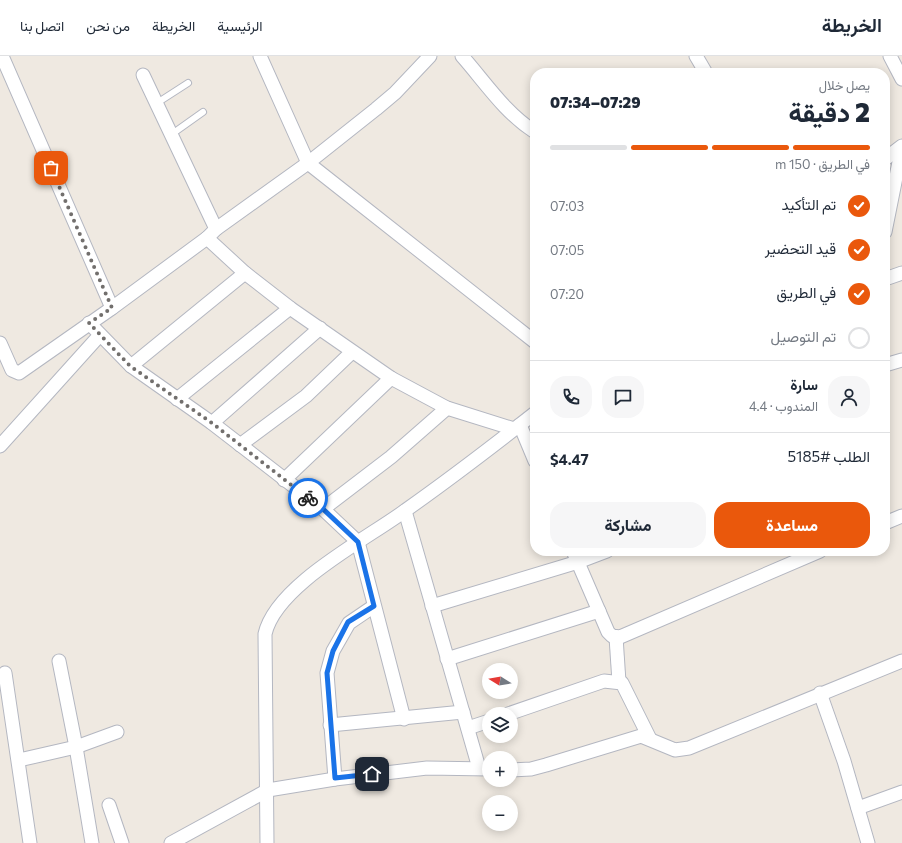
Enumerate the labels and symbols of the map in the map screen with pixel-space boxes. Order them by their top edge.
pin [34,151,68,185]
courier [288,478,328,518]
north arrow [482,663,518,699]
pin [355,757,389,791]

